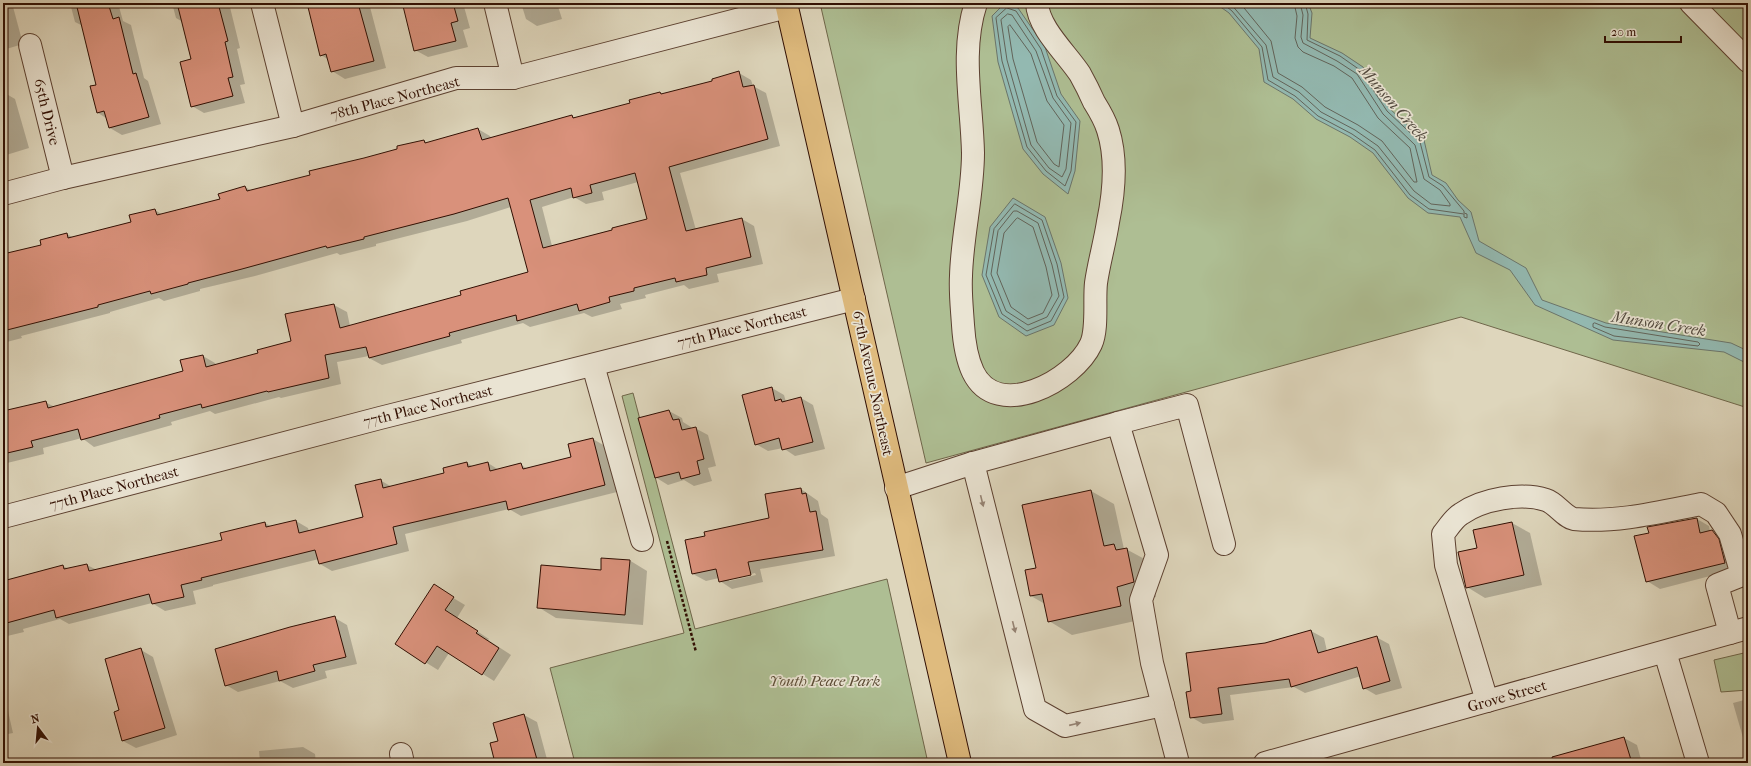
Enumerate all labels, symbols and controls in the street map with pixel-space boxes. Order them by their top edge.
scale bar [1605,18,1681,44]
text: 20 m [1611,25,1636,39]
water label: Munson Creek [1355,60,1432,145]
street label: 78th Place Northeast [328,72,462,124]
street label: 65th Drive [30,77,64,148]
street label: 77th Place Northeast [675,302,809,352]
water label: Munson Creek [1609,307,1707,340]
street label: 67th Avenue Northeast [849,309,897,458]
street label: 77th Place Northeast [361,381,495,431]
street label: 77th Place Northeast [47,462,181,514]
one-way arrow [980,494,986,507]
one-way arrow [1012,620,1018,633]
park label: Youth Peace Park [770,672,881,690]
street label: Grove Street [1465,676,1549,716]
north arrow [18,708,58,748]
text: N [30,711,42,726]
one-way arrow [1069,721,1081,727]

